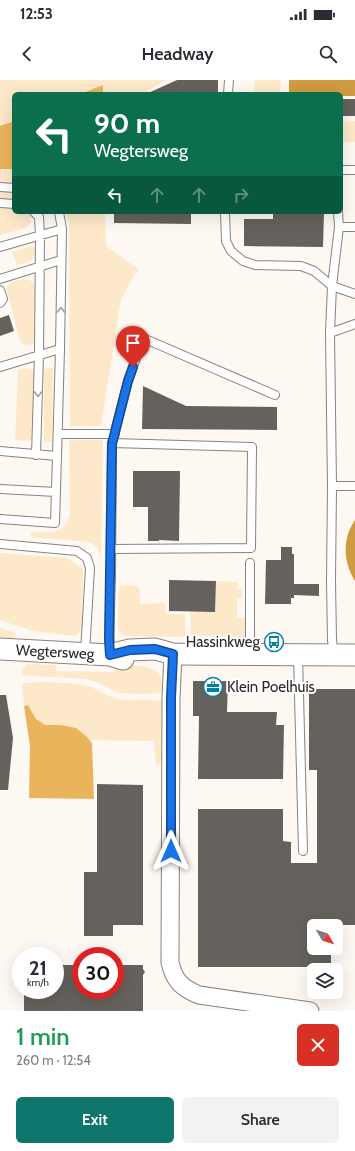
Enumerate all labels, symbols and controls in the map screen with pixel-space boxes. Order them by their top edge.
text: 12:53 [20,5,53,23]
icon: back [16,43,38,65]
text: Headway [142,43,213,65]
icon: search [317,43,339,65]
text: 90 m [94,106,160,140]
icon: left [28,108,80,160]
text: Wegtersweg [94,140,188,162]
icon: left [104,184,126,206]
icon: ahead [146,184,168,206]
icon: ahead [188,184,210,206]
icon: right [230,184,252,206]
one-way arrow [57,307,65,313]
pin [116,326,150,367]
icon: arrive [122,332,144,354]
one-way arrow [33,391,42,397]
bus stop icon: Hassinkweg [263,631,285,653]
place label: Hassinkweg [186,633,261,651]
street label: Wegtersweg [15,641,95,663]
office icon: Klein Poelhuis [202,676,224,698]
place label: Klein Poelhuis [227,678,315,696]
position arrow [150,830,192,872]
north arrow [307,919,343,955]
map controls [307,919,343,999]
speed limit sign: 30 [72,947,124,999]
text: 21 [29,956,47,980]
button: layers [307,963,343,999]
text: km/h [27,976,49,989]
text: 1 min [16,1022,70,1051]
button: close [297,1024,339,1066]
text: 260 m · 12:54 [16,1052,91,1068]
button: Exit [16,1097,174,1143]
button: Share [182,1097,339,1143]

